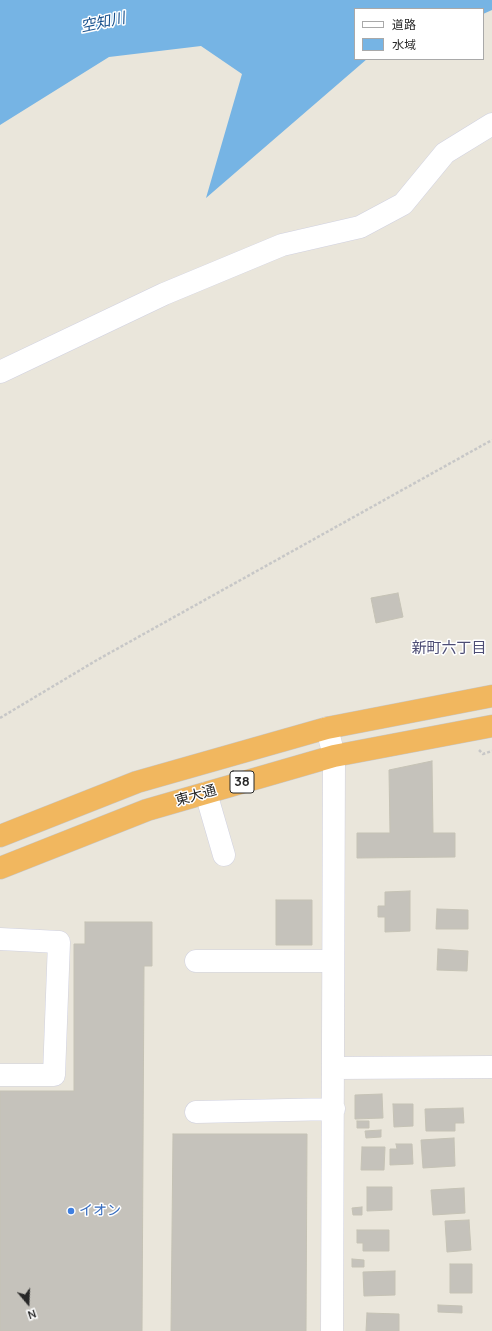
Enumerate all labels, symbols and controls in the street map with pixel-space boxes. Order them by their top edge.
legend [354,8,484,60]
water label: 空知川 [79,10,127,36]
text: 道路 [392,16,416,33]
text: 水域 [392,36,416,53]
district label: 新町六丁目 [412,640,486,658]
road number: 38 [230,771,254,793]
street label: 東大通 [173,782,219,810]
place label: イオン [79,1203,121,1219]
marker: イオン [66,1206,76,1216]
north arrow [8,1283,48,1323]
text: N [26,1306,38,1323]

